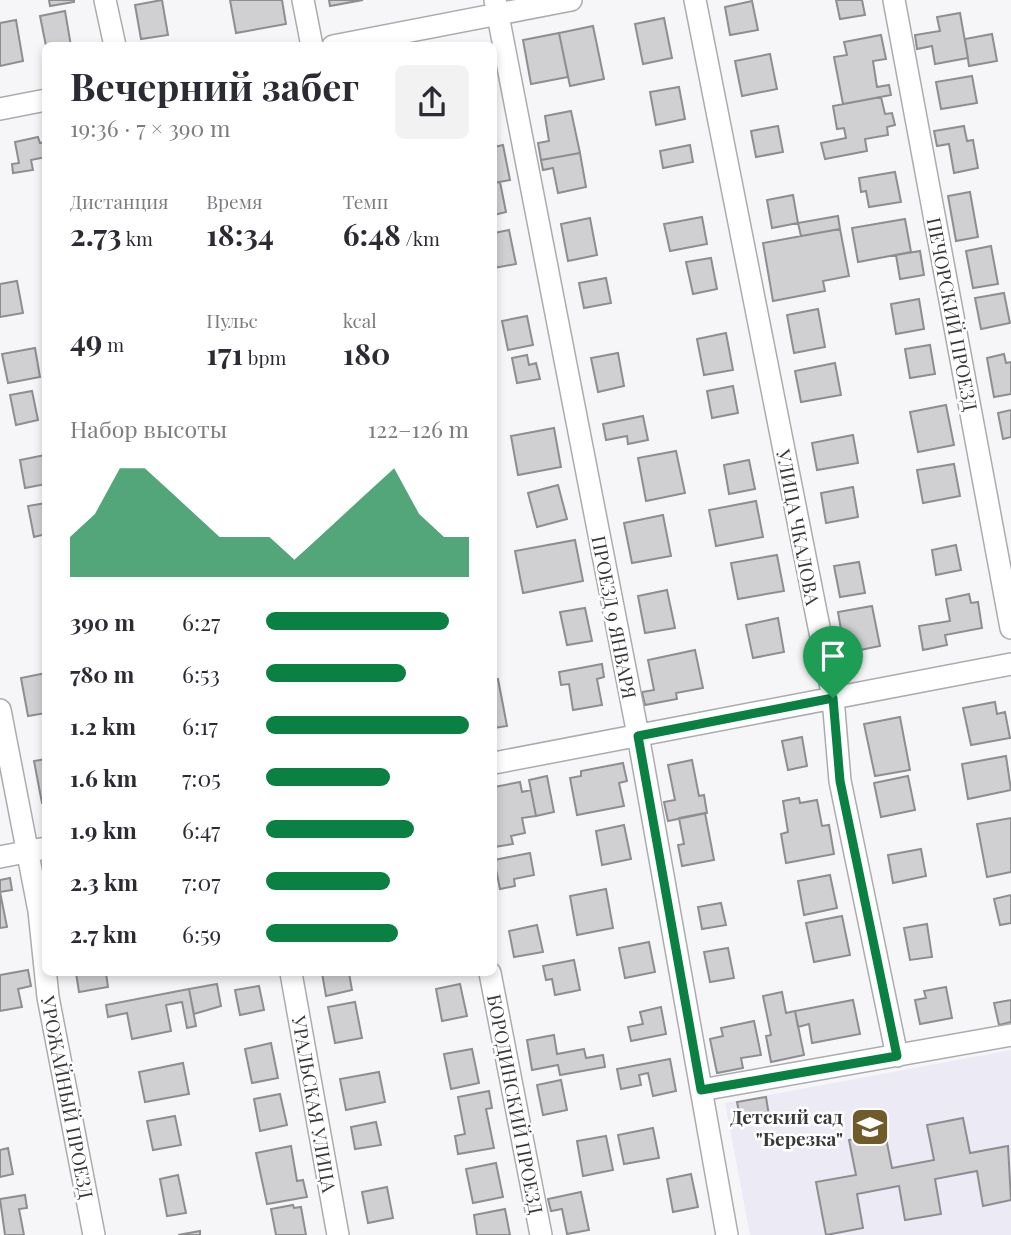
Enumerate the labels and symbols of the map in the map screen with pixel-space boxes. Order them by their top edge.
street label: ПЕЧОРСКИЙ ПРОЕЗД [921,215,985,413]
street label: УЛИЦА ЧКАЛОВА [771,446,827,608]
street label: ПРОЕЗД 9 ЯНВАРЯ [586,533,644,701]
pin [803,626,863,698]
street label: УРОЖАЙНЫЙ ПРОЕЗД [35,992,100,1201]
street label: БОРОДИНСКИЙ ПРОЕЗД [482,992,550,1216]
street label: УРАЛЬСКАЯ УЛИЦА [286,1013,344,1195]
place label: Детский сад "Березка" [730,1103,844,1151]
school or university icon: Детский сад "Березка" [849,1106,891,1148]

